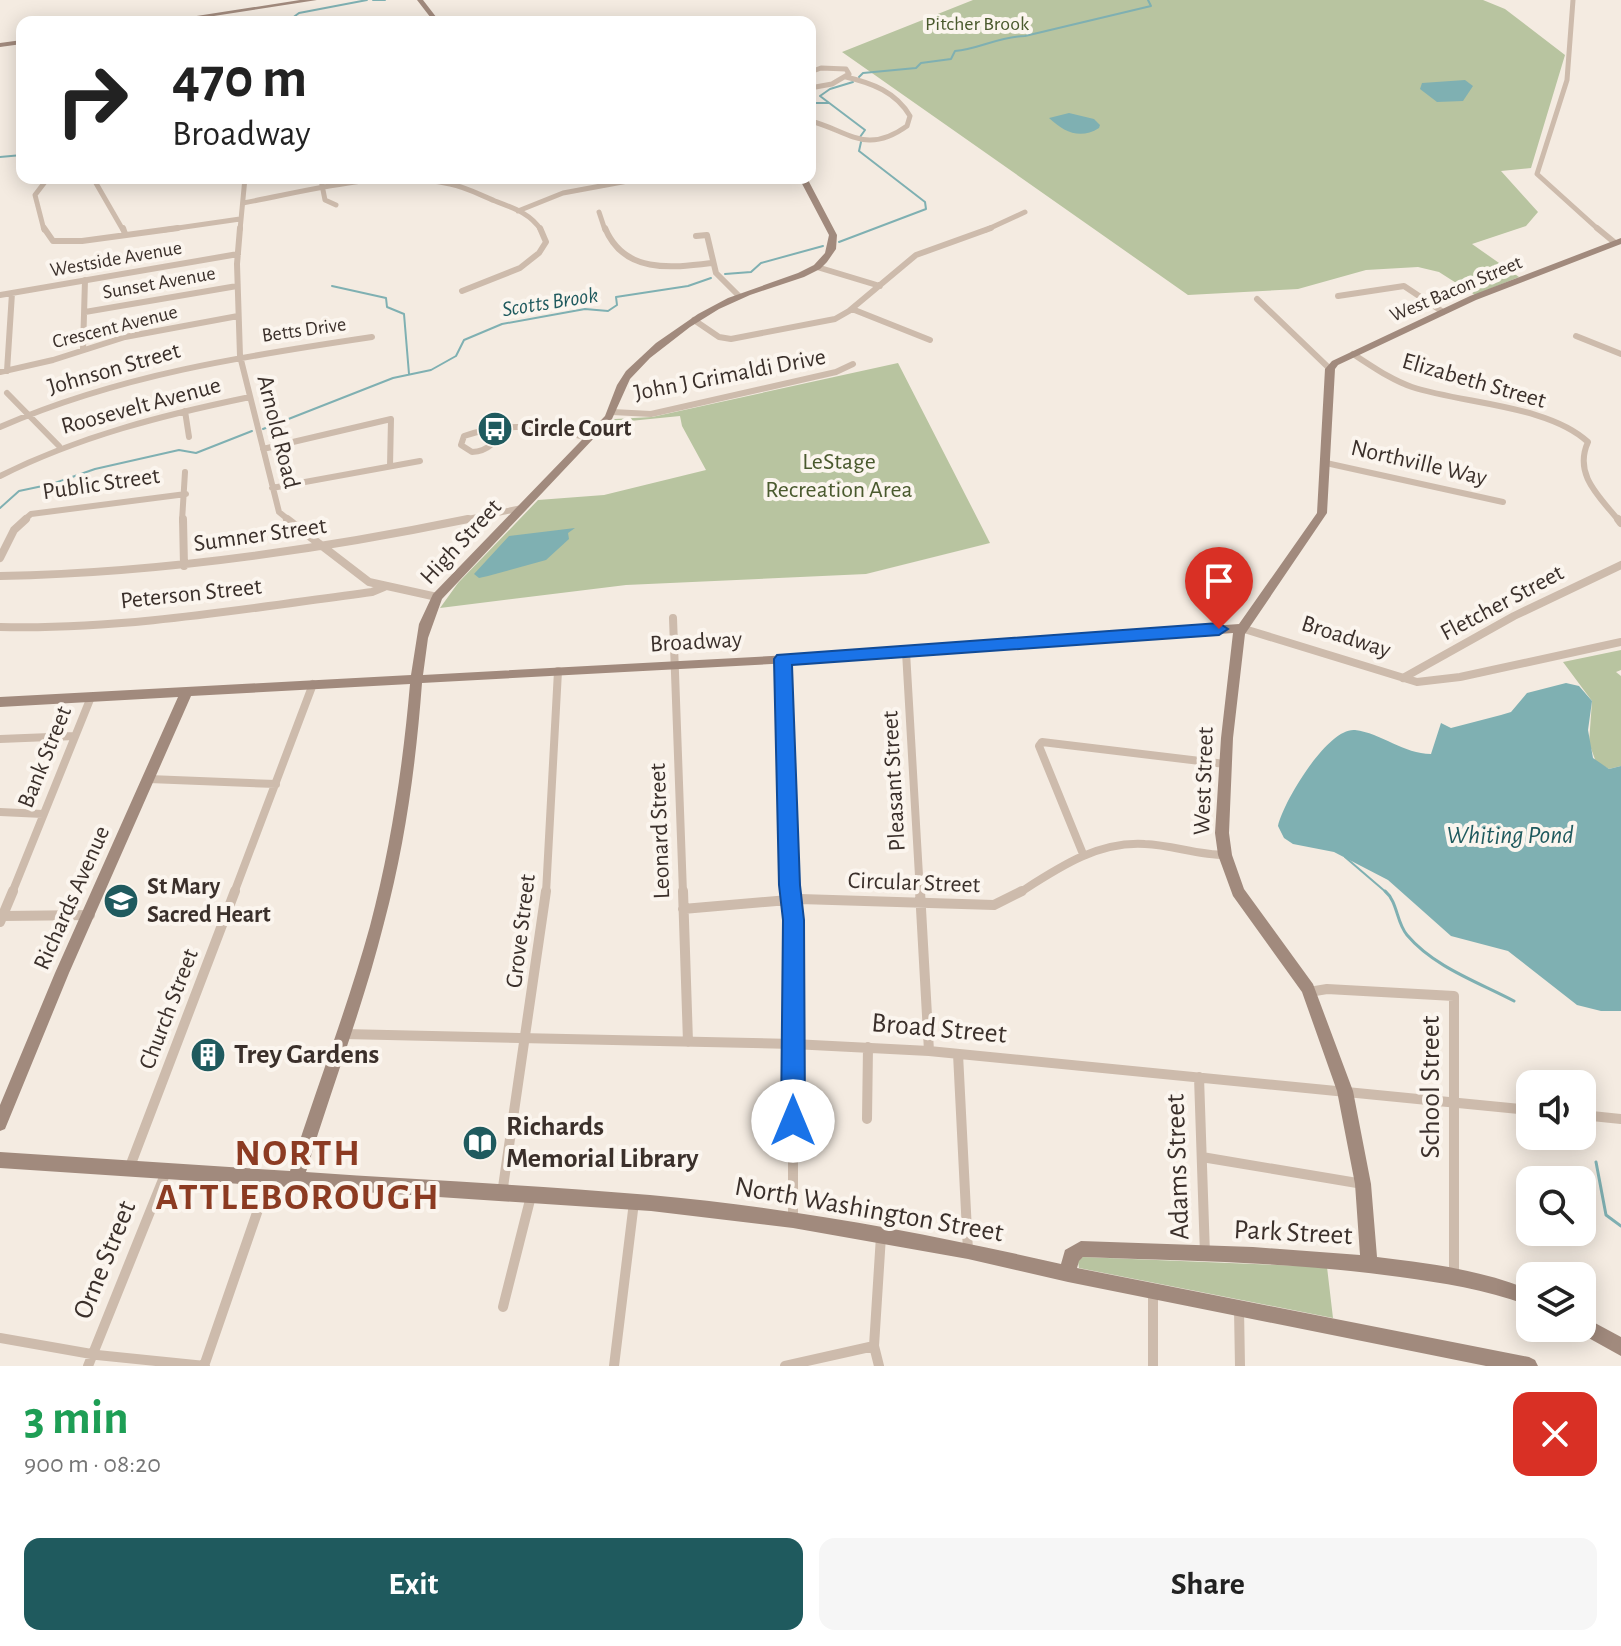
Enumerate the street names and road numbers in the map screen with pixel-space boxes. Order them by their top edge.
street label: Westside Avenue [49,238,183,280]
street label: West Bacon Street [1387,252,1525,326]
street label: Sunset Avenue [101,263,217,303]
street label: Crescent Avenue [50,302,180,352]
street label: Betts Drive [261,314,347,346]
street label: Johnson Street [45,339,183,399]
street label: John J Grimaldi Drive [632,345,828,405]
street label: Elizabeth Street [1399,349,1549,413]
street label: Roosevelt Avenue [59,373,223,439]
street label: Arnold Road [252,373,304,491]
street label: Northville Way [1349,436,1489,490]
street label: Public Street [41,464,162,504]
street label: High Street [416,494,506,589]
street label: Sumner Street [192,514,328,556]
street label: Fletcher Street [1436,560,1568,645]
street label: Peterson Street [119,575,263,613]
street label: Broadway [1298,611,1394,663]
street label: Broadway [649,628,743,656]
street label: Bank Street [14,702,76,811]
street label: Pleasant Street [878,710,910,852]
street label: West Street [1190,726,1218,836]
street label: Leonard Street [646,762,674,899]
street label: Richards Avenue [30,822,114,974]
street label: Circular Street [847,869,981,897]
street label: Grove Street [502,872,540,989]
street label: Church Street [135,945,203,1073]
street label: Broad Street [870,1009,1008,1049]
street label: School Street [1417,1015,1445,1158]
street label: Adams Street [1161,1093,1195,1241]
street label: North Washington Street [732,1173,1006,1247]
street label: Orne Street [69,1197,141,1323]
street label: Park Street [1233,1216,1353,1250]

